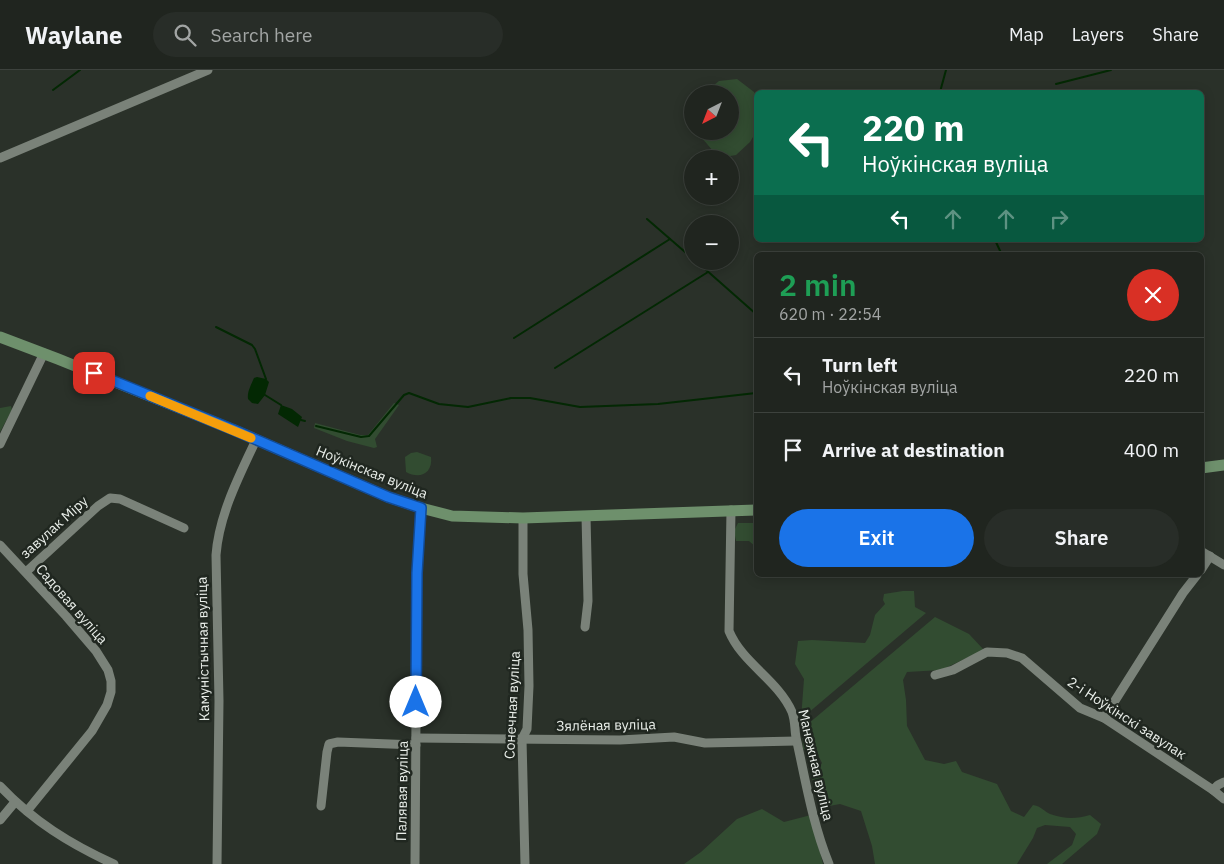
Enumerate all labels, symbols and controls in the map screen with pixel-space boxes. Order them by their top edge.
search box [153,12,503,57]
text: Waylane [25,19,123,51]
icon: search [171,21,199,49]
text: Search here [211,23,312,47]
text: Map [1009,23,1044,46]
text: Layers [1072,23,1124,46]
text: Share [1152,23,1199,46]
north arrow [684,85,739,140]
map controls [684,85,739,270]
text: 220 m [862,105,965,151]
icon: left [779,110,844,175]
text: Ноўкінская вуліца [862,149,1049,178]
button: + [684,150,739,205]
icon: left [886,205,914,233]
icon: ahead [939,205,967,233]
icon: ahead [992,205,1020,233]
icon: right [1045,205,1073,233]
button: − [684,215,739,270]
text: 2 min [779,265,857,304]
button: close [1127,269,1179,321]
text: 620 m · 22:54 [779,304,881,324]
pin [73,352,115,394]
text: Turn left [822,353,898,377]
icon: arrive [80,359,108,387]
icon: left [779,361,807,389]
text: 220 m [1124,363,1179,387]
text: Ноўкінская вуліца [822,377,958,397]
icon: arrive [779,436,807,464]
text: Arrive at destination [822,438,1005,462]
text: 400 m [1124,438,1179,462]
street label: Ноўкінская вуліца [314,441,431,503]
street label: завулак Міру [16,492,92,562]
button: Exit [779,509,974,567]
button: Share [984,509,1179,567]
street label: Садовая вуліца [32,560,112,648]
street label: Камуністычная вуліца [193,576,213,722]
street label: Сонечная вуліца [500,650,524,760]
street label: 2-і Ноўкінскі завулак [1064,673,1190,763]
position arrow [389,675,441,727]
street label: Манежная вуліца [794,708,838,823]
street label: Зялёная вуліца [556,715,656,735]
street label: Палявая вуліца [392,740,412,841]

